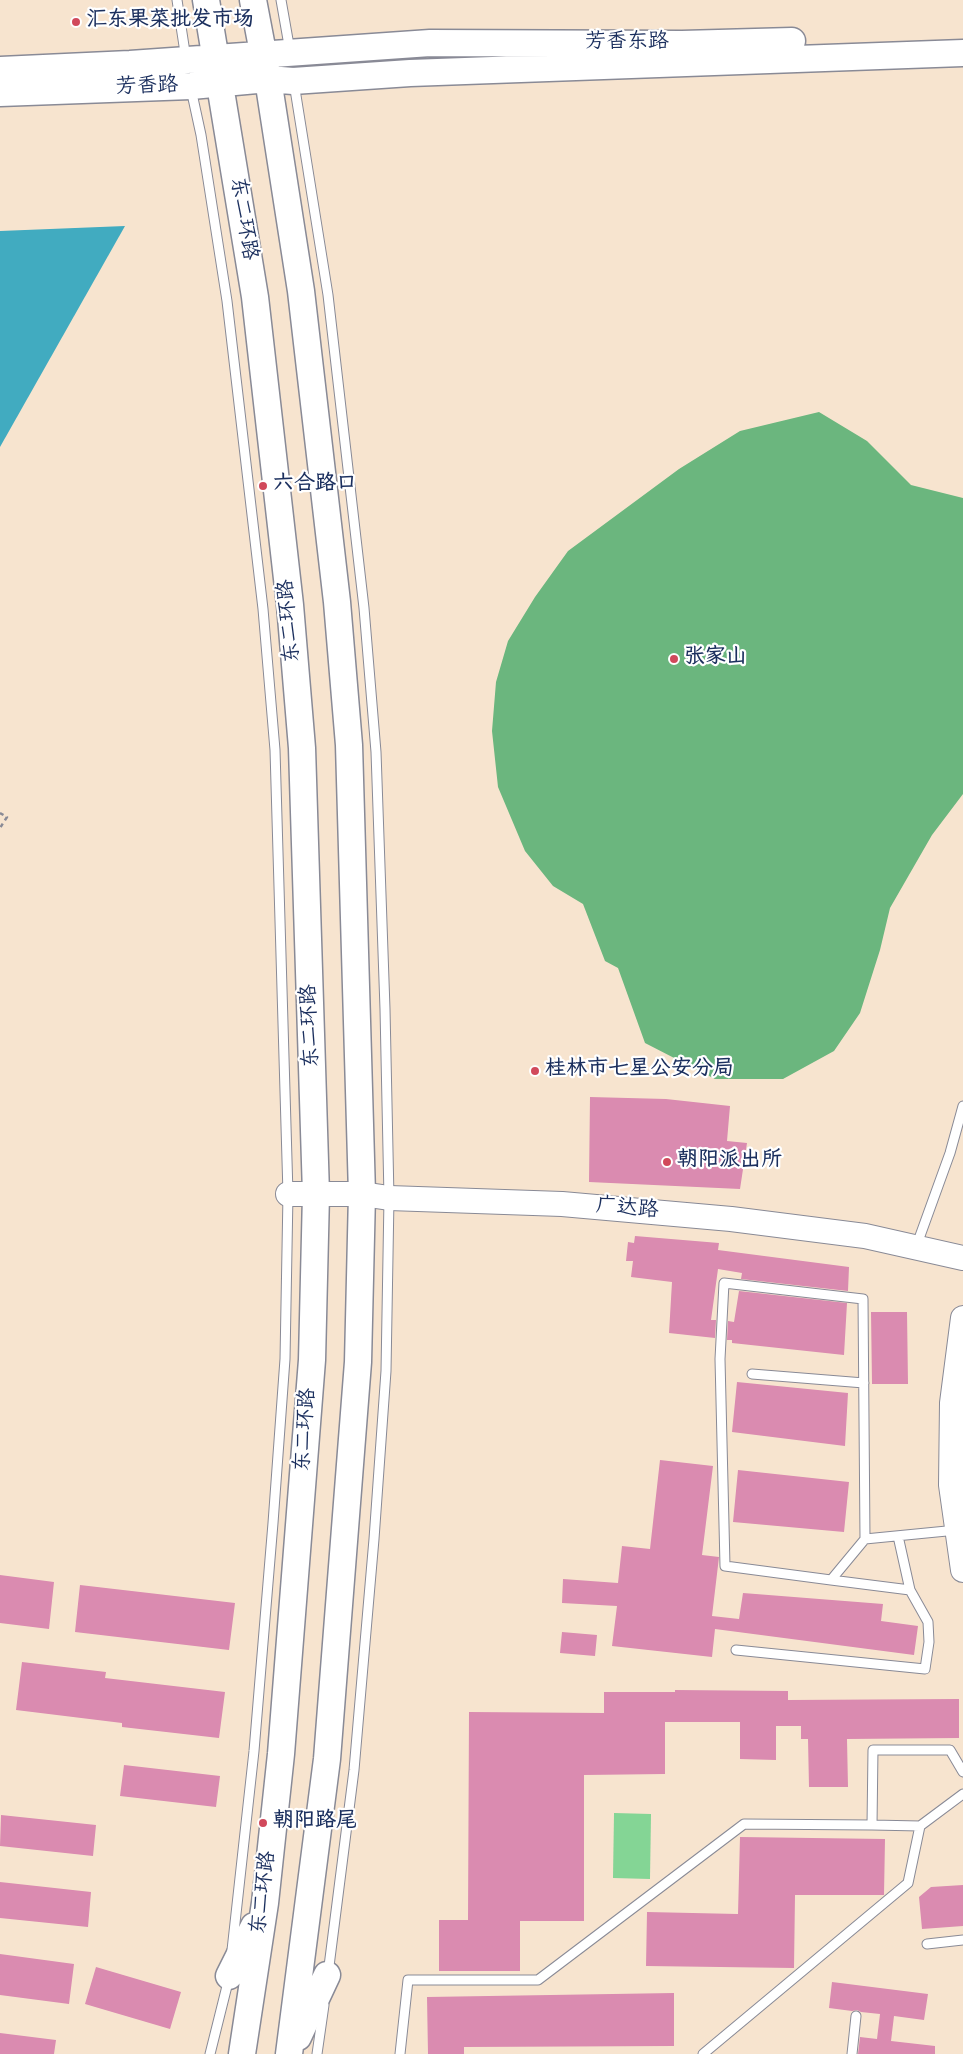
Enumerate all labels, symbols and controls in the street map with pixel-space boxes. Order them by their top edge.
place label: 汇东果菜批发市场 [86,9,254,35]
marker: 汇东果菜批发市场 [70,16,82,28]
street label: 芳香东路 [585,31,669,57]
street label: 芳香路 [115,74,179,102]
street label: 东二环路 [223,176,261,262]
place label: 六合路口 [273,473,357,499]
marker: 六合路口 [257,480,269,492]
street label: 东二环路 [275,578,307,664]
place label: 张家山 [684,646,747,672]
marker: 张家山 [668,653,680,665]
street label: 东二环路 [298,984,326,1068]
place label: 桂林市七星公安分局 [545,1058,734,1084]
marker: 桂林市七星公安分局 [529,1065,541,1077]
place label: 朝阳派出所 [677,1149,782,1175]
marker: 朝阳派出所 [661,1156,673,1168]
street label: 广达路 [595,1195,659,1225]
street label: 东二环路 [292,1387,322,1473]
place label: 朝阳路尾 [273,1810,357,1836]
marker: 朝阳路尾 [257,1817,269,1829]
street label: 东二环路 [247,1850,283,1936]

